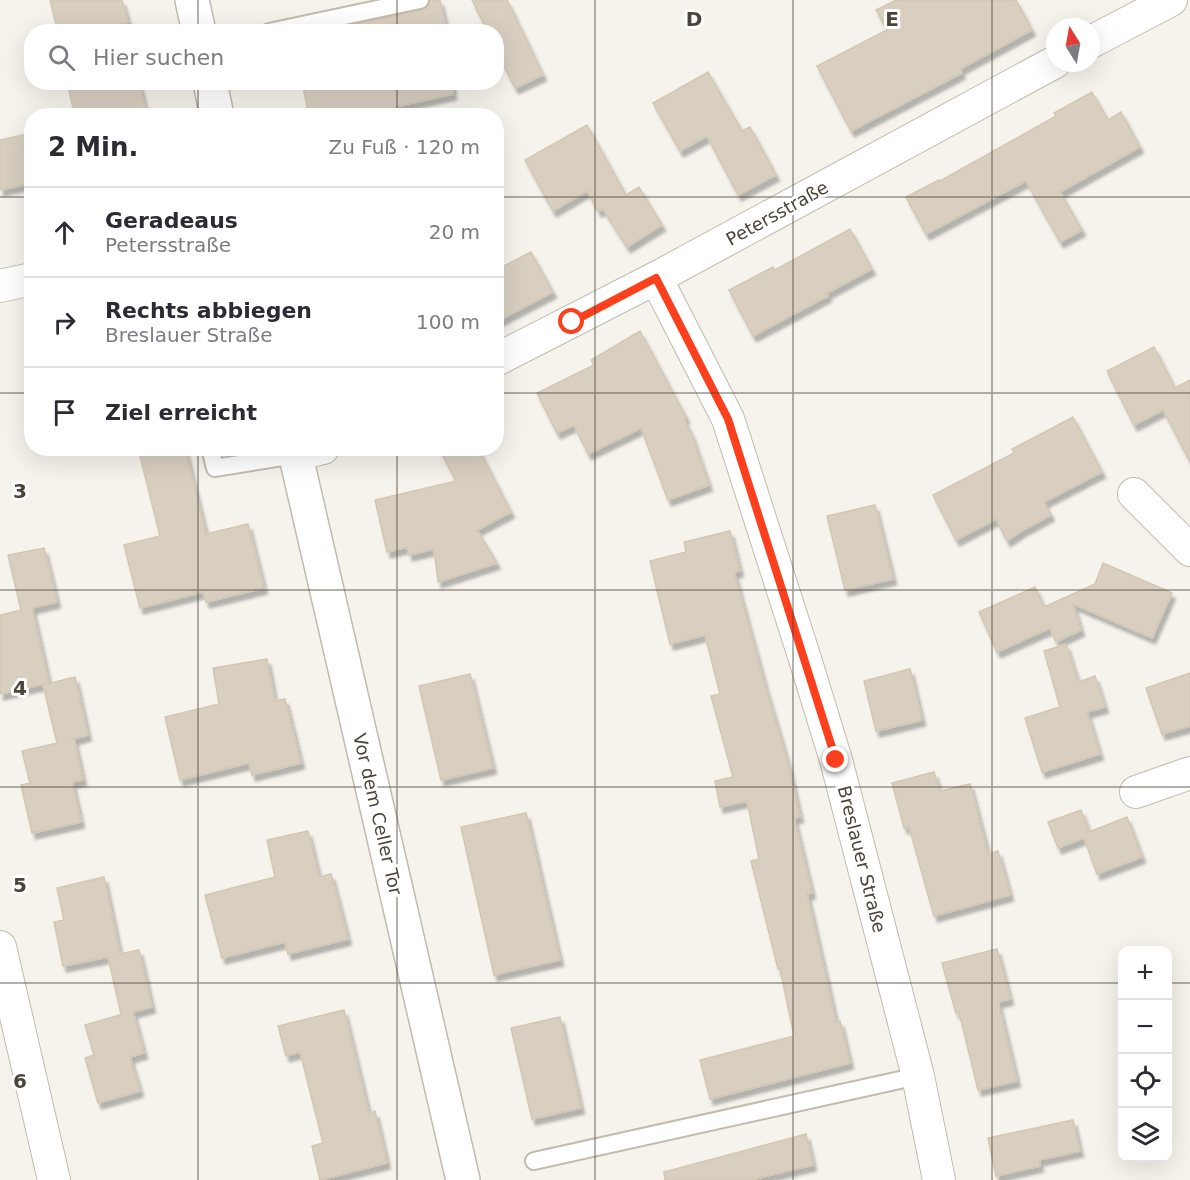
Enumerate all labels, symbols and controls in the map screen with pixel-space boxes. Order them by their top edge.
text: D [686,7,702,31]
text: E [885,7,899,31]
north arrow [1046,18,1100,72]
search box [24,24,504,90]
icon: search [45,41,78,74]
text: Hier suchen [93,45,224,70]
text: 2 Min. [48,132,138,162]
text: Zu Fuß · 120 m [328,135,480,159]
street label: Petersstraße [722,176,832,250]
text: Geradeaus [105,208,238,233]
icon: ahead [48,216,81,249]
text: 20 m [429,220,480,244]
text: Petersstraße [105,233,231,257]
text: Rechts abbiegen [105,298,312,323]
icon: right [48,306,81,339]
route start [558,308,584,334]
text: 100 m [416,310,480,334]
text: Breslauer Straße [105,323,273,347]
icon: arrive [48,396,81,429]
text: Ziel erreicht [105,400,257,425]
text: 3 [13,479,27,503]
text: 4 [13,676,27,700]
street label: Vor dem Celler Tor [349,731,407,897]
route end [822,746,848,772]
street label: Breslauer Straße [834,783,890,935]
text: 5 [13,873,27,897]
map controls [1118,946,1172,1162]
button: + [1118,946,1172,1000]
button: − [1118,1000,1172,1054]
button: locate [1118,1054,1172,1108]
text: 6 [13,1069,27,1093]
button: layers [1118,1108,1172,1162]

